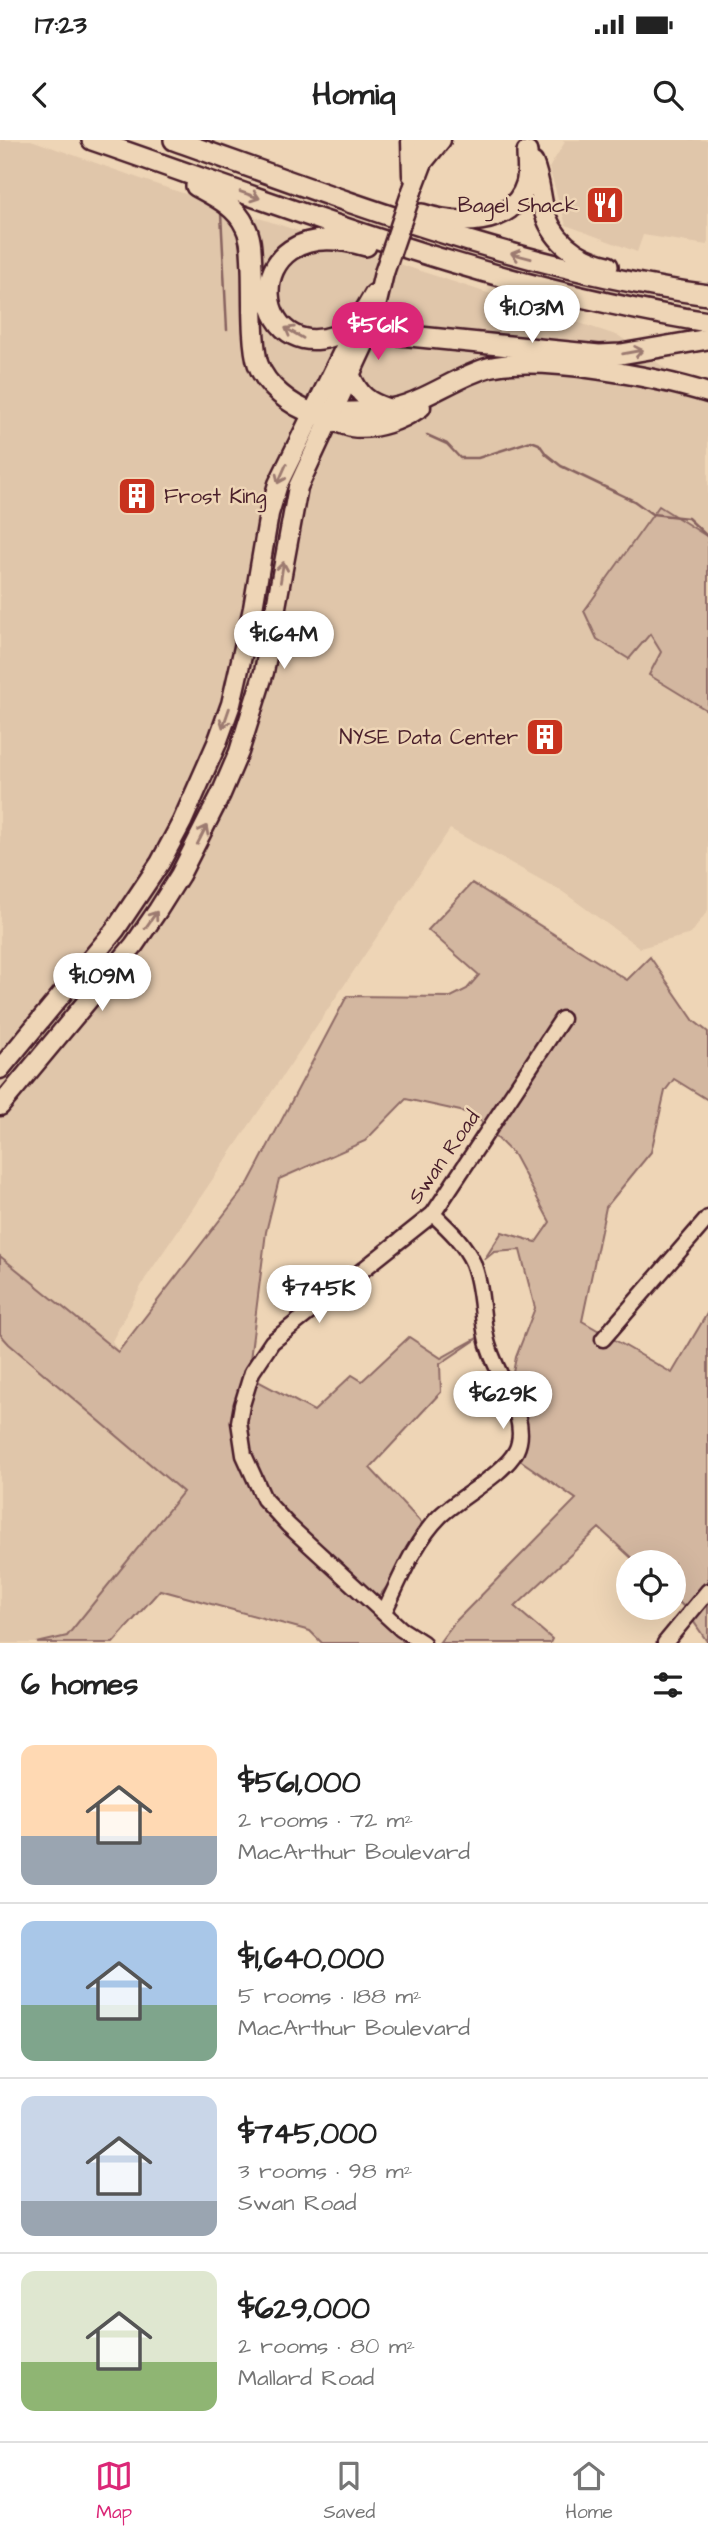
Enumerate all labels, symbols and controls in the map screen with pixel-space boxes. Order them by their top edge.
text: 17:23 [35,7,87,43]
text: Homiq [312,72,396,117]
icon: back [21,76,59,114]
icon: search [649,76,687,114]
restaurant icon: Bagel Shack [584,184,626,226]
one-way arrow [239,189,261,202]
place label: Bagel Shack [458,191,578,222]
one-way arrow [510,249,533,262]
pin: $1.03M [475,286,589,345]
text: $1.03M [500,292,564,324]
pin: $561K [329,302,427,362]
text: $561K [348,309,408,341]
one-way arrow [284,326,304,340]
one-way arrow [621,345,644,358]
one-way arrow [275,462,288,484]
building icon: Frost King [116,475,158,517]
place label: Frost King [164,482,267,513]
one-way arrow [276,561,289,584]
pin: $1.64M [227,612,341,671]
text: $1.64M [250,618,318,650]
one-way arrow [219,707,231,729]
building icon: NYSE Data Center [524,716,566,758]
place label: NYSE Data Center [339,723,518,752]
one-way arrow [195,825,209,846]
one-way arrow [144,911,158,930]
pin: $1.09M [45,954,159,1013]
text: $1.09M [69,960,135,992]
street label: Swan Road [401,1104,487,1210]
pin: $745K [270,1266,368,1325]
text: $745K [283,1272,355,1304]
pin: $629K [454,1372,552,1431]
text: $629K [469,1378,537,1410]
map controls [616,1550,686,1620]
button: locate [616,1550,686,1620]
text: 6 homes [21,1664,138,1706]
icon: filters [649,1666,687,1704]
text: $561,000 [238,1762,361,1804]
icon: home [77,1773,161,1857]
text: 2 rooms · 72 m² [238,1804,413,1836]
text: MacArthur Boulevard [238,1836,470,1868]
text: $1,640,000 [238,1938,384,1980]
icon: home [77,1949,161,2033]
text: 5 rooms · 188 m² [238,1980,422,2012]
text: MacArthur Boulevard [238,2012,470,2044]
text: $745,000 [238,2113,377,2155]
icon: home [77,2124,161,2208]
text: 3 rooms · 98 m² [238,2155,412,2187]
text: Swan Road [238,2187,357,2219]
text: $629,000 [238,2288,370,2330]
icon: home [77,2299,161,2383]
text: 2 rooms · 80 m² [238,2330,415,2362]
text: Mallard Road [238,2362,374,2394]
tab: Map [95,2457,133,2526]
tab: Saved [323,2457,375,2526]
tab: Home [566,2457,613,2526]

